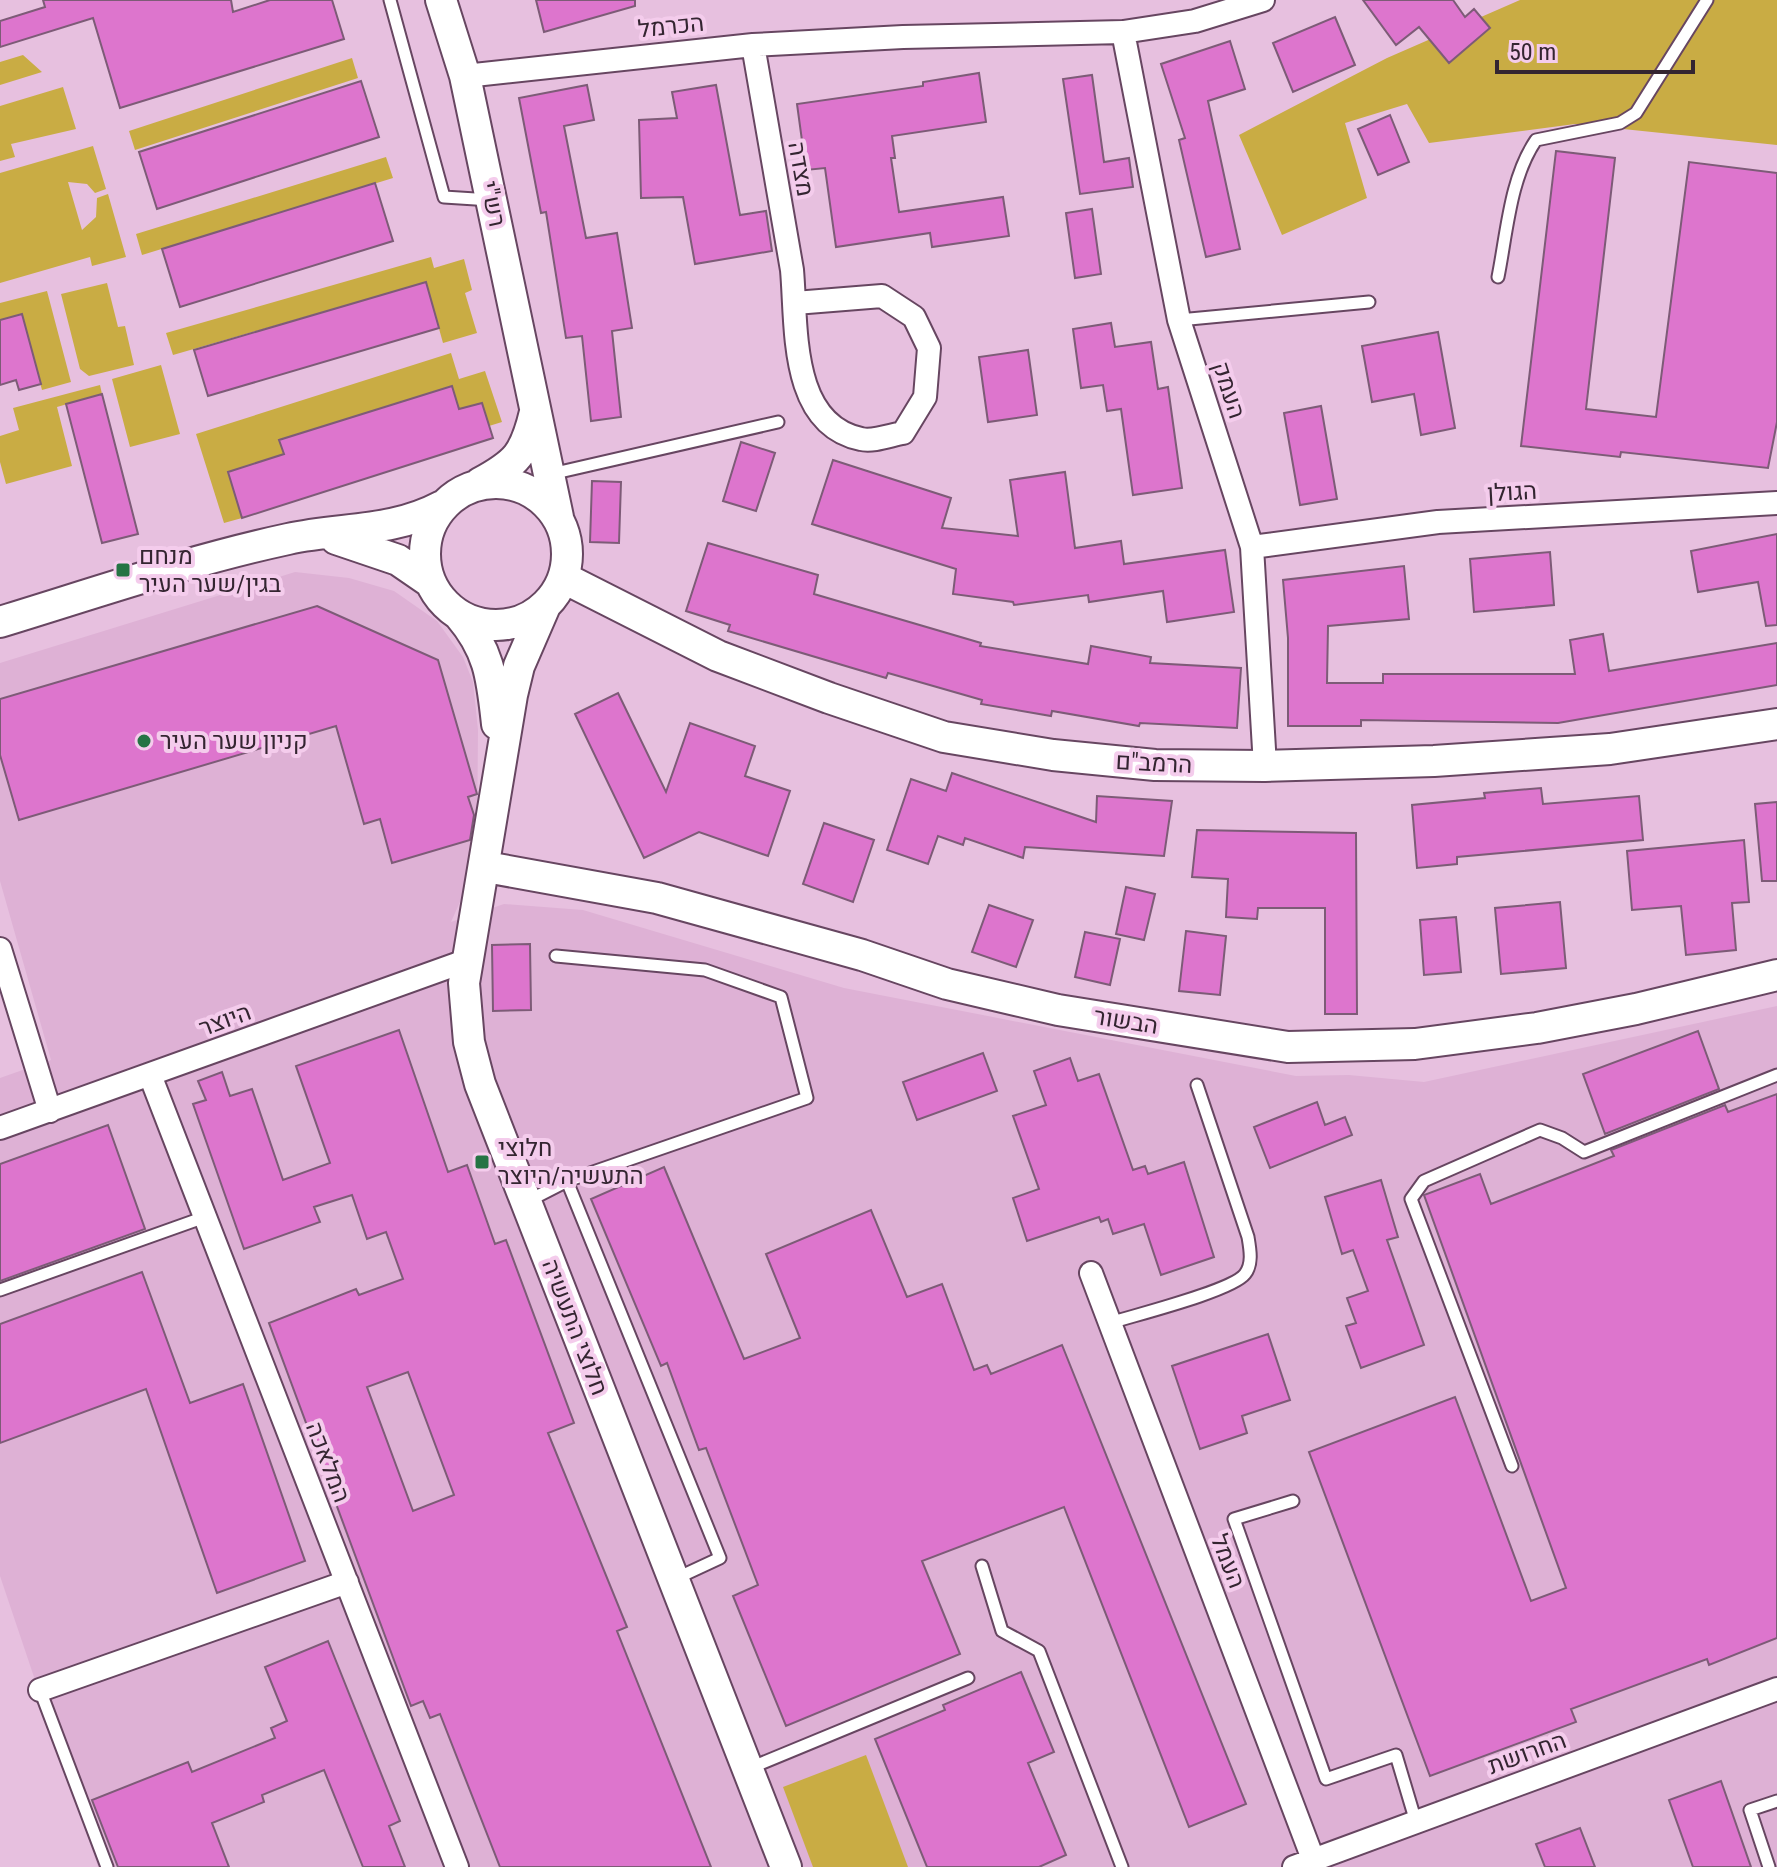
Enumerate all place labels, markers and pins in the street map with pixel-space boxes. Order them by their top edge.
place label: מנחם בגין/שער העיר [139,542,282,598]
marker: מנחם בגין/שער העיר [114,561,132,579]
place label: קניון שער העיר [160,727,308,755]
marker: קניון שער העיר [135,732,153,750]
place label: חלוצי התעשיה/היוצר [498,1134,644,1190]
marker: חלוצי התעשיה/היוצר [473,1153,491,1171]

